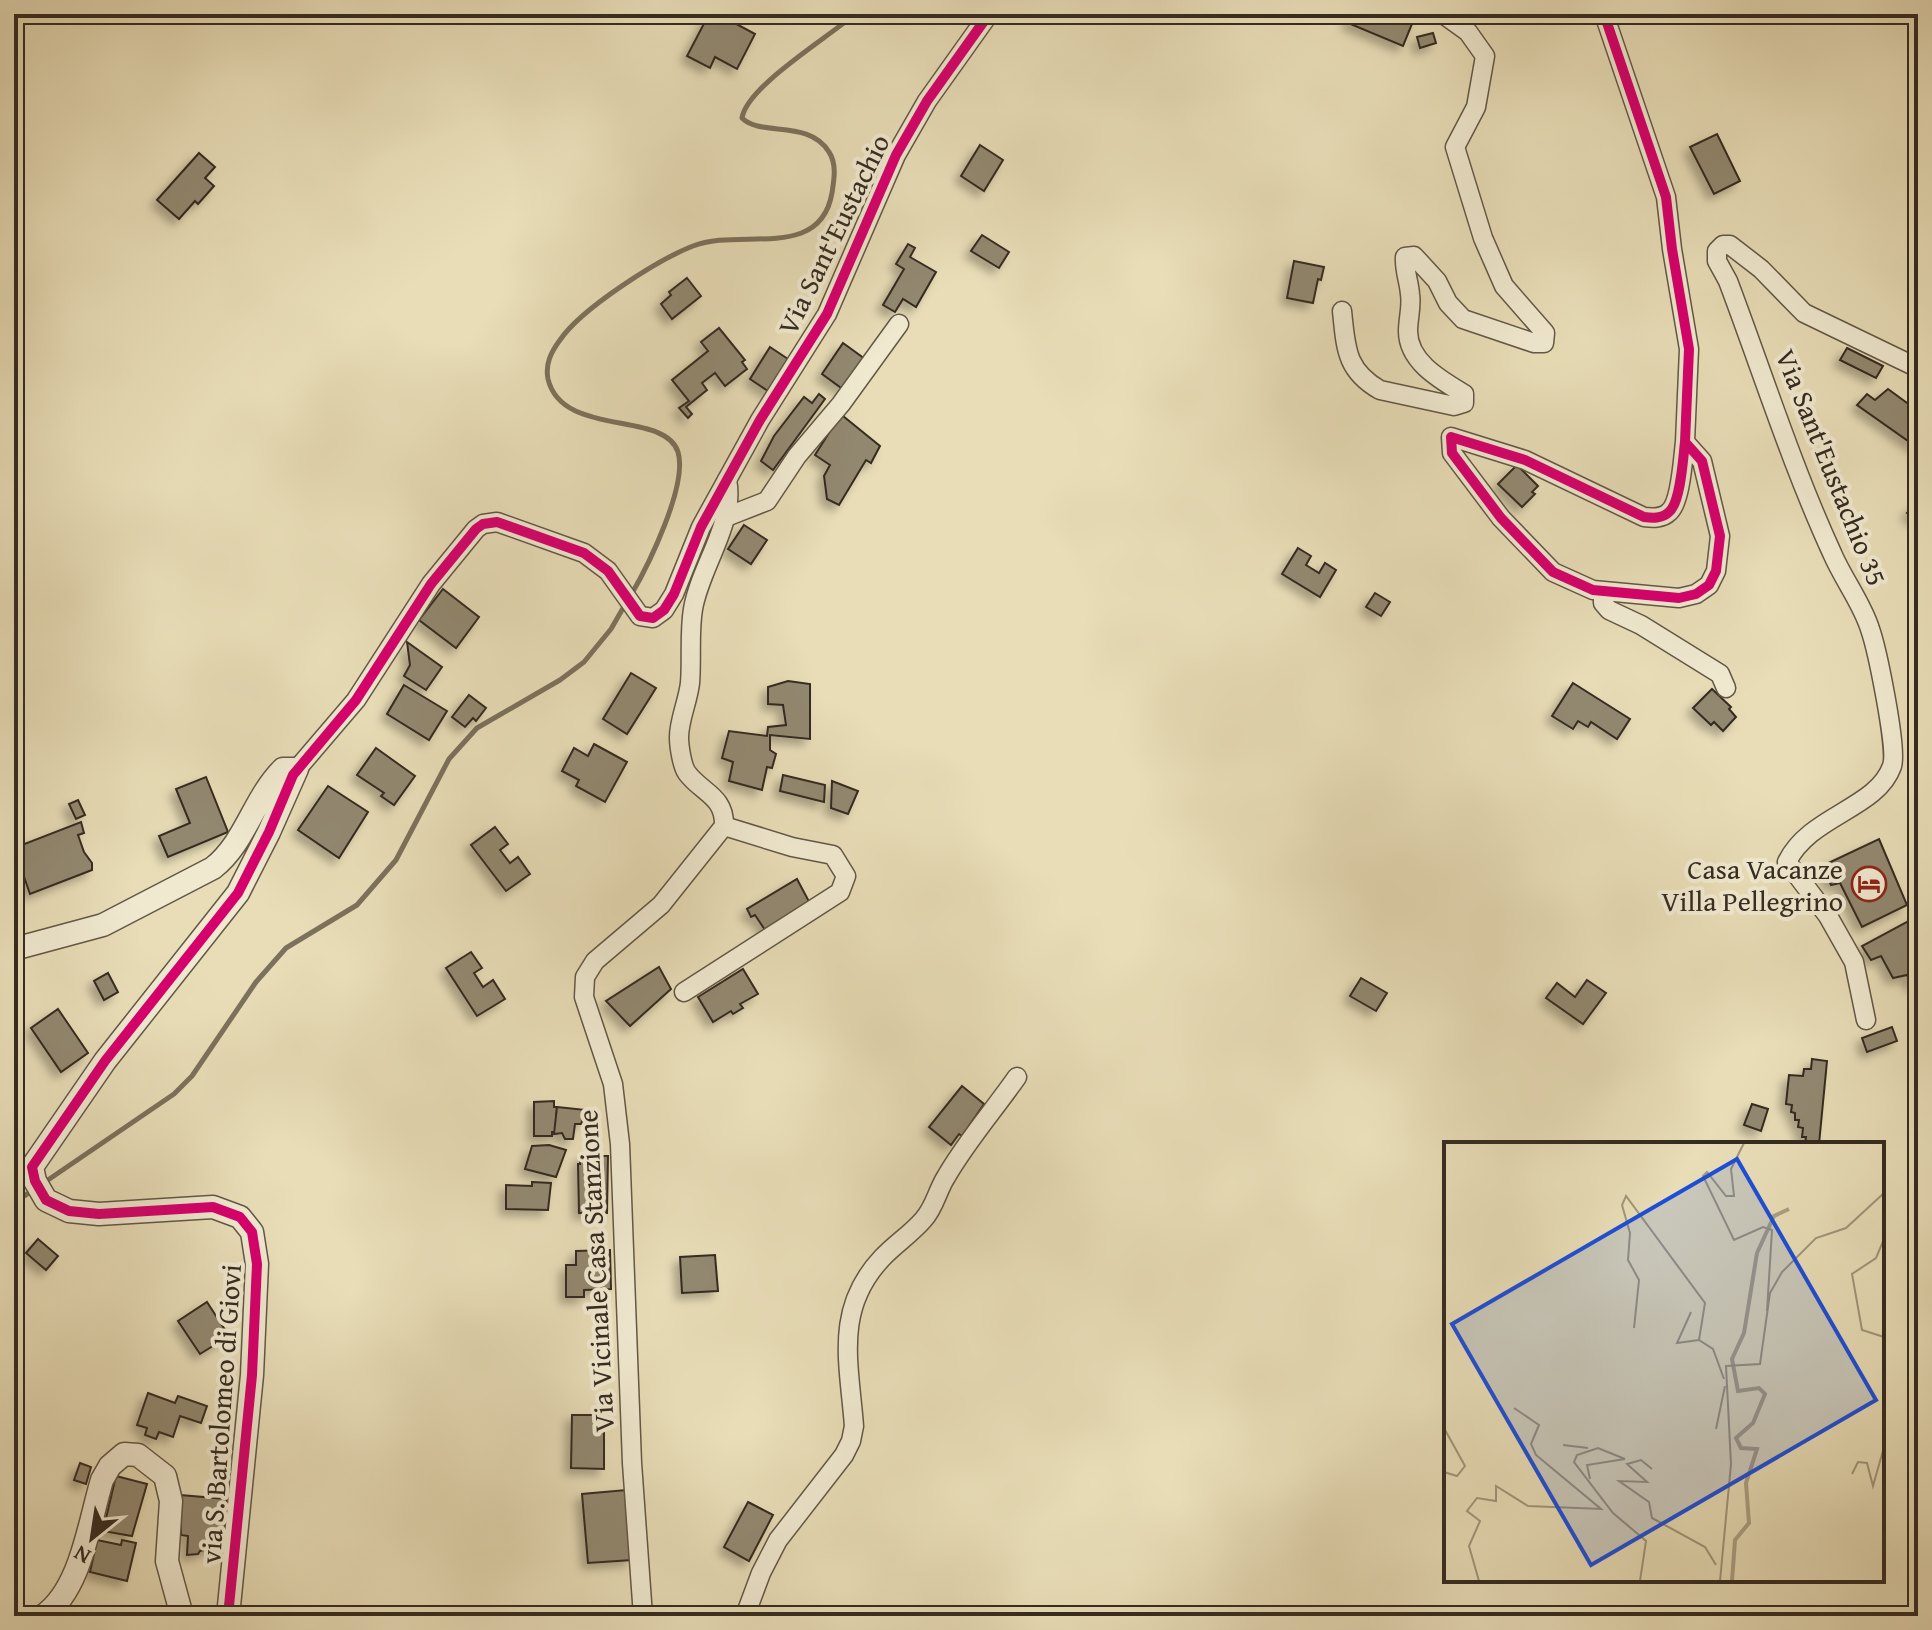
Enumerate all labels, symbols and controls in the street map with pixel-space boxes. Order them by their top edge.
street label: Via Sant'Eustachio [767,127,899,341]
street label: Via Sant'Eustachio 35 [1766,343,1898,591]
place label: Casa Vacanze Villa Pellegrino [1661,848,1843,921]
hotel icon: Casa Vacanze Villa Pellegrino [1850,865,1888,903]
street label: Via Vicinale Casa Stanzione [566,1109,624,1433]
inset map [1444,1142,1884,1582]
street label: via S. Bartolomeo di Giovi [189,1263,251,1565]
north arrow [52,1498,132,1578]
text: N [67,1538,96,1573]

